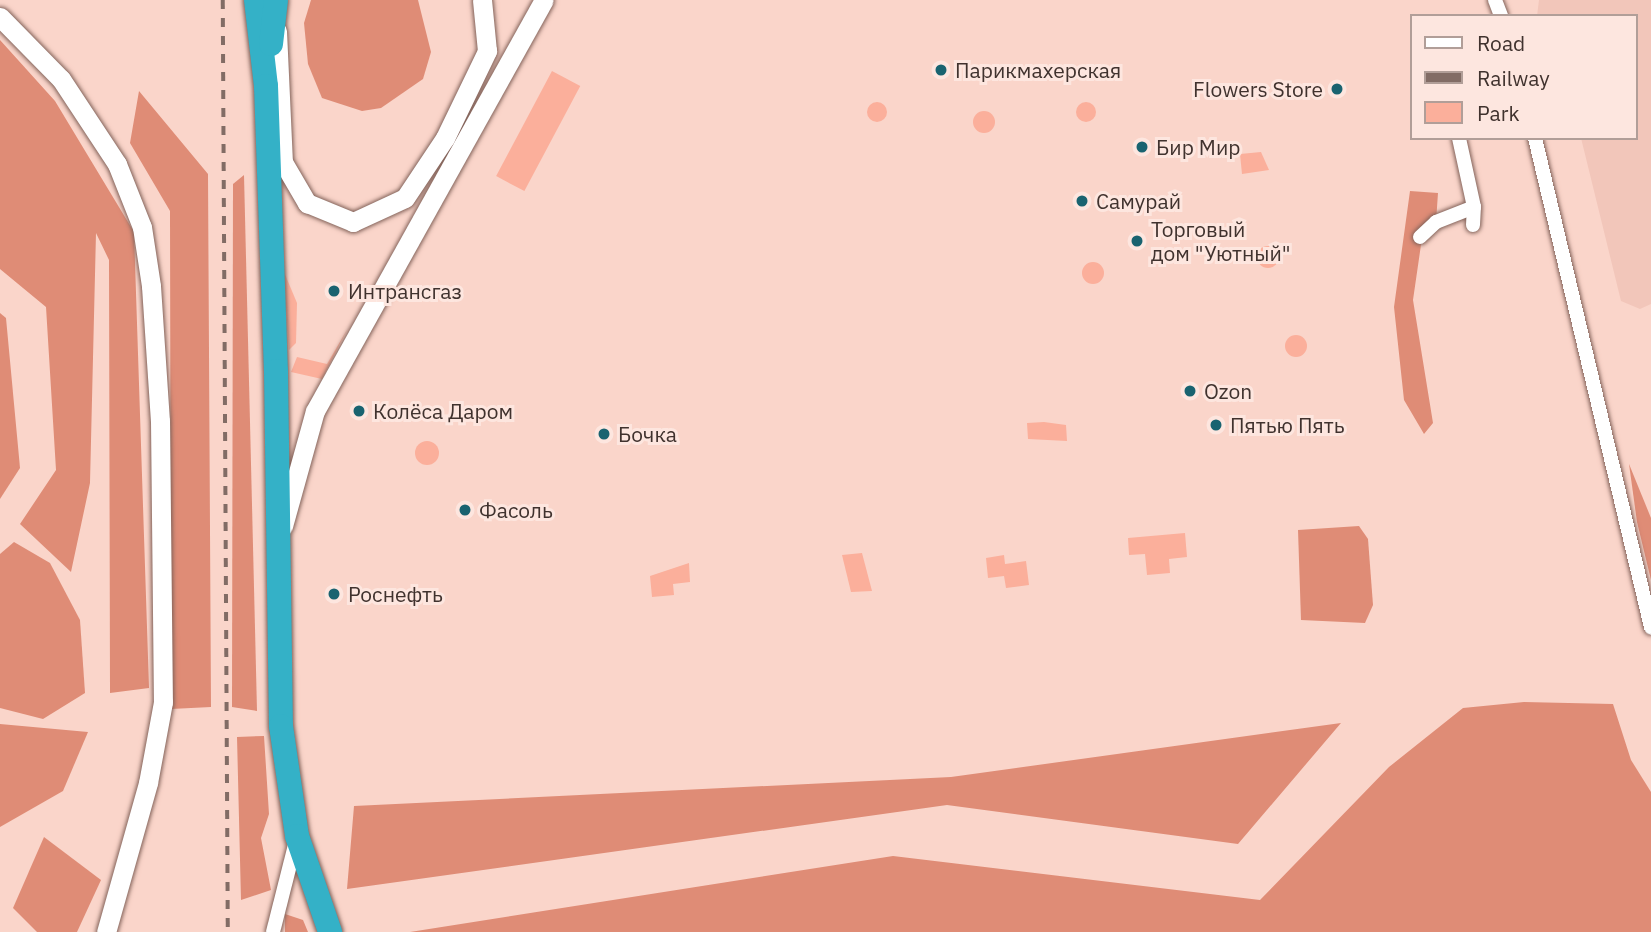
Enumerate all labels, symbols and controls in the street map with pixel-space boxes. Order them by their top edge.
legend [1410,14,1637,140]
text: Road [1477,29,1525,57]
place label: Парикмахерская [955,57,1121,83]
marker: Парикмахерская [933,62,949,78]
text: Railway [1477,64,1550,92]
place label: Flowers Store [1193,76,1323,102]
marker: Flowers Store [1329,81,1345,97]
text: Park [1477,99,1520,127]
place label: Бир Мир [1156,134,1240,160]
marker: Бир Мир [1134,139,1150,155]
place label: Самурай [1096,188,1181,214]
marker: Самурай [1074,193,1090,209]
place label: Торговый дом "Уютный" [1151,216,1291,266]
marker: Торговый дом "Уютный" [1129,233,1145,249]
place label: Интрансгаз [348,278,462,304]
marker: Интрансгаз [326,283,342,299]
place label: Ozon [1204,378,1252,404]
marker: Ozon [1182,383,1198,399]
place label: Колёса Даром [373,398,513,424]
marker: Колёса Даром [351,403,367,419]
place label: Пятью Пять [1230,412,1345,438]
marker: Пятью Пять [1208,417,1224,433]
place label: Бочка [618,421,677,447]
marker: Бочка [596,426,612,442]
place label: Фасоль [479,497,553,523]
marker: Фасоль [457,502,473,518]
place label: Роснефть [348,581,443,607]
marker: Роснефть [326,586,342,602]

